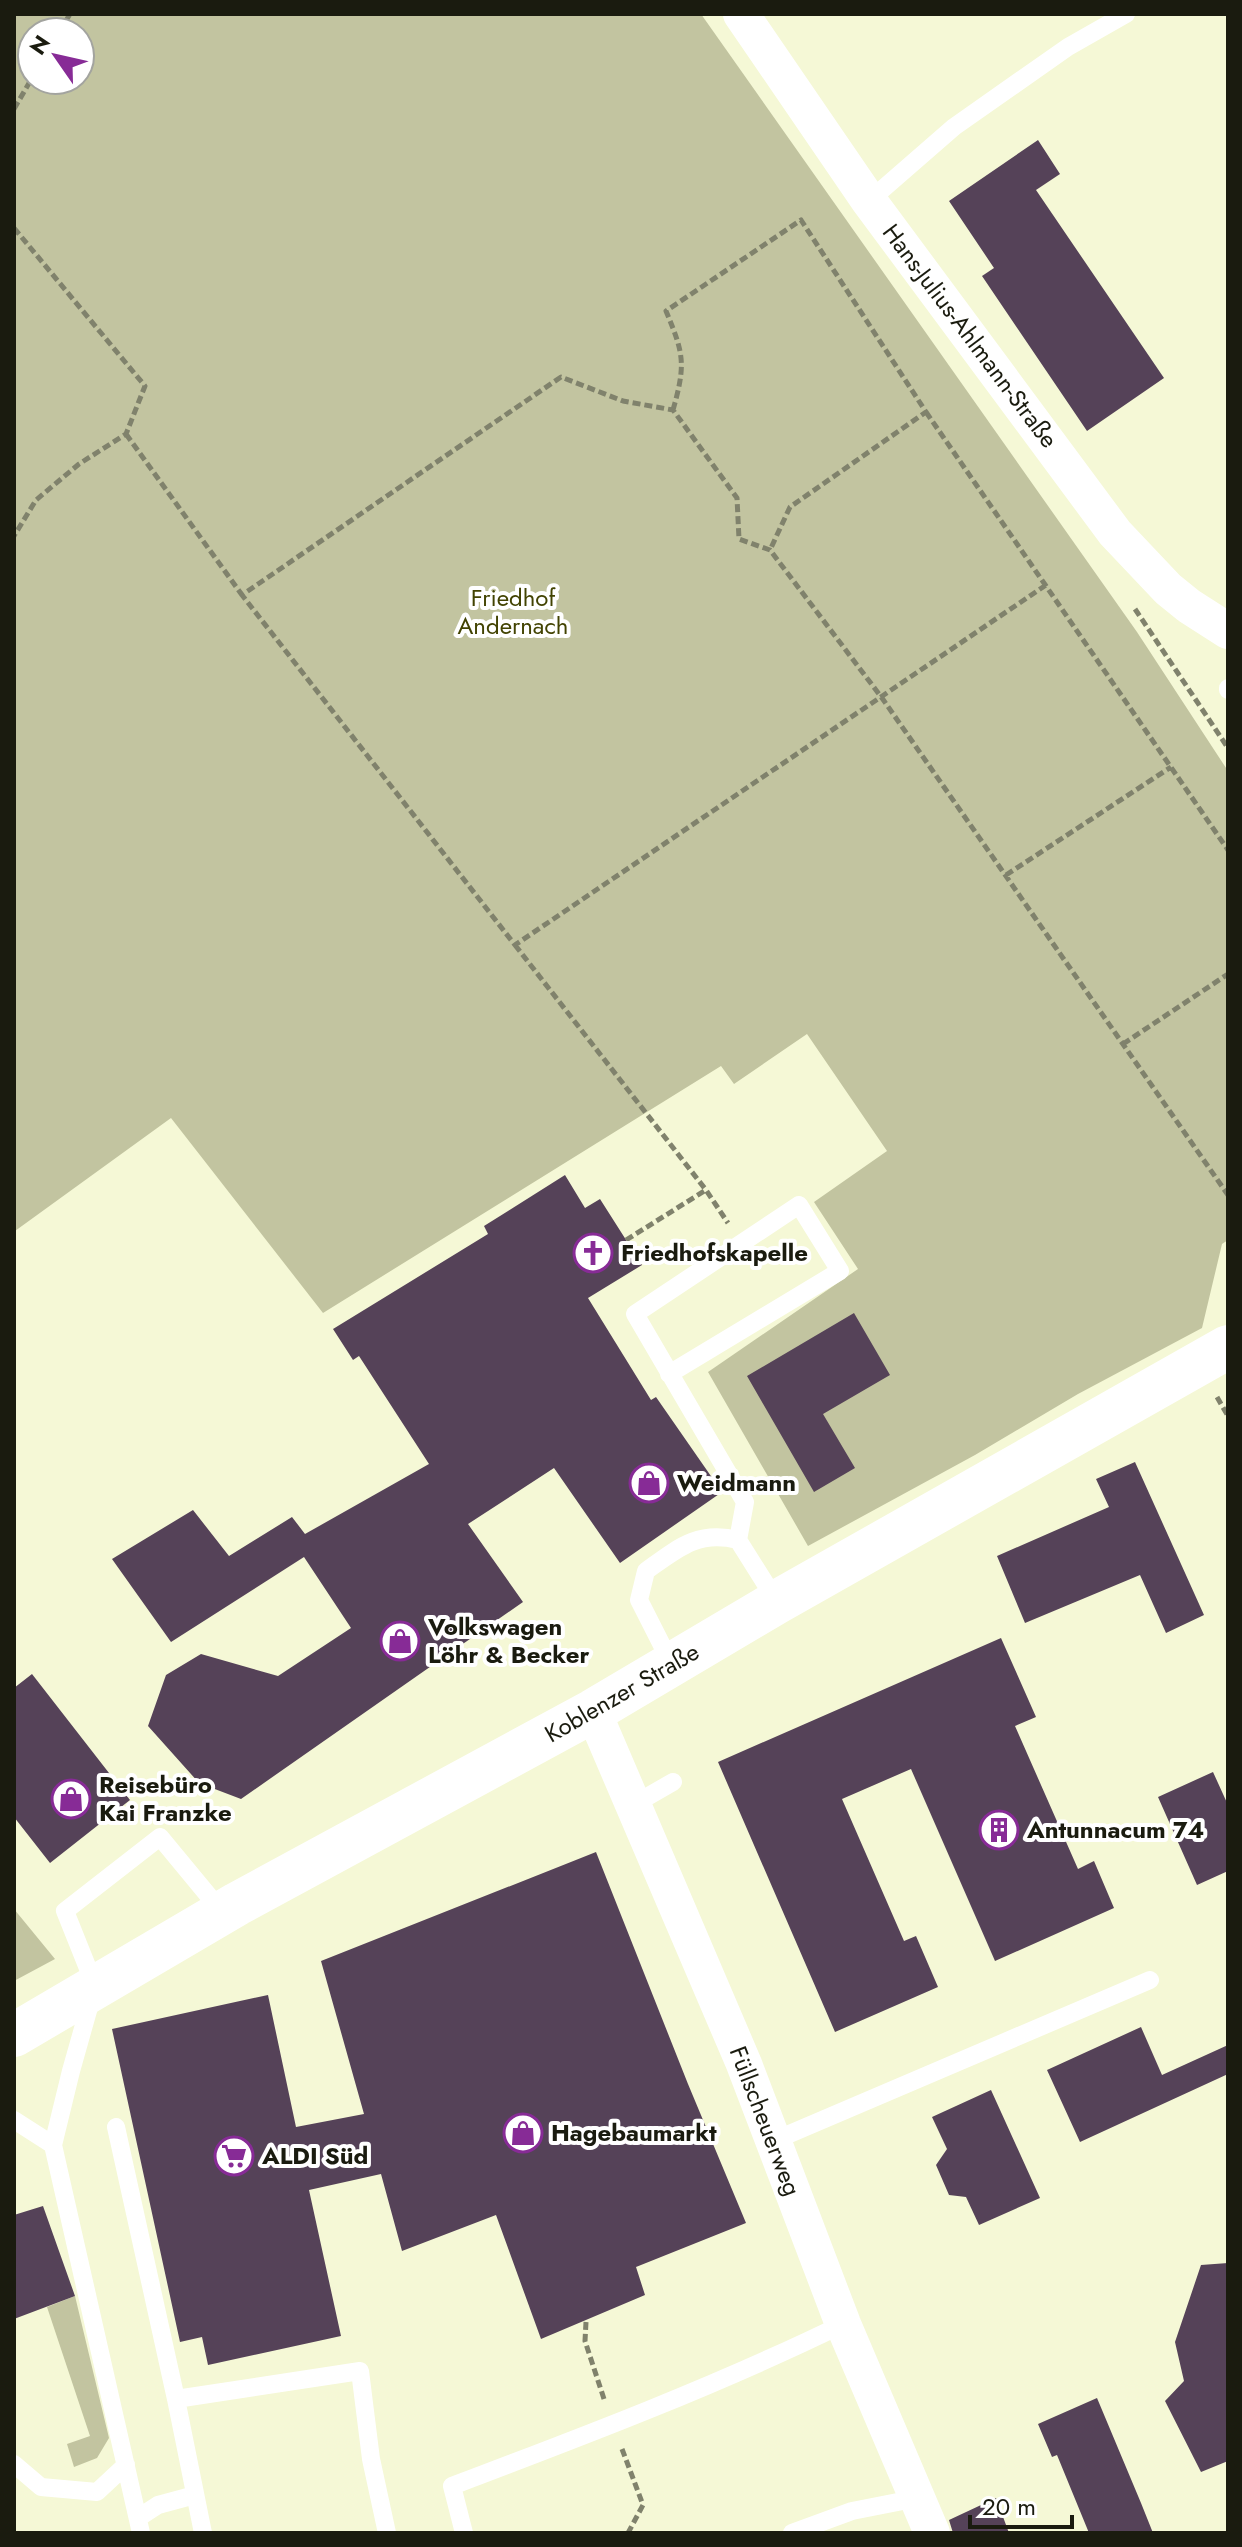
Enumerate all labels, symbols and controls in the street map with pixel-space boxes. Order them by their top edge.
north arrow [16,16,96,96]
text: N [21,29,58,61]
street label: Hans-Julius-Ahlmann-Straße [874,216,1066,455]
park label: Friedhof Andernach [458,580,568,643]
church icon: Friedhofskapelle [572,1232,614,1274]
place label: Friedhofskapelle [621,1235,808,1270]
shop icon: Weidmann [628,1462,670,1504]
place label: Weidmann [677,1465,796,1500]
place label: Volkswagen Löhr & Becker [427,1609,590,1672]
shop icon: Volkswagen Löhr & Becker [379,1620,421,1662]
street label: Koblenzer Straße [538,1634,705,1751]
place label: Reisebüro Kai Franzke [99,1767,232,1830]
shop icon: Reisebüro Kai Franzke [50,1778,92,1820]
building icon: Antunnacum 74 [978,1809,1020,1851]
place label: Antunnacum 74 [1026,1812,1204,1847]
street label: Füllscheuerweg [721,2041,810,2201]
shop icon: Hagebaumarkt [502,2112,544,2154]
place label: Hagebaumarkt [551,2115,717,2150]
supermarket icon: ALDI Süd [213,2135,255,2177]
place label: ALDI Süd [261,2138,368,2173]
scale bar [970,2479,1072,2529]
text: 20 m [982,2489,1036,2524]

